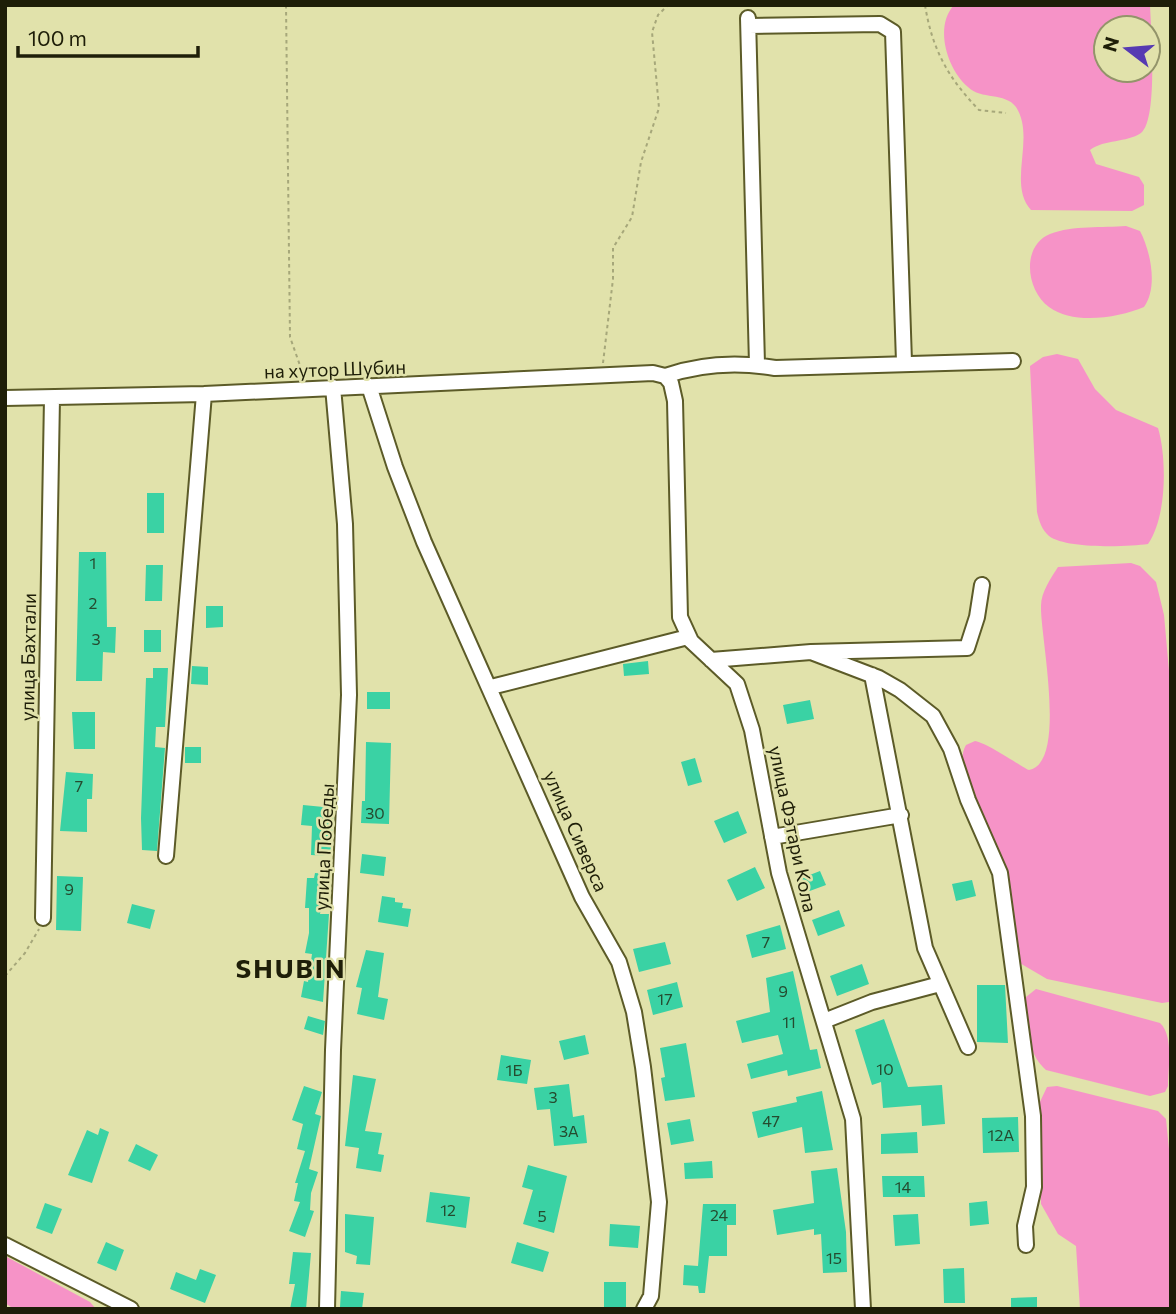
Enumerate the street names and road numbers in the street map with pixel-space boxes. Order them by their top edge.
street label: на хутор Шубин [264,355,406,382]
street label: улица Бахтали [15,593,40,721]
street label: улица Фэтари Кола [765,743,822,914]
street label: улица Сиверса [540,767,613,895]
street label: улица Победы [309,783,338,911]

